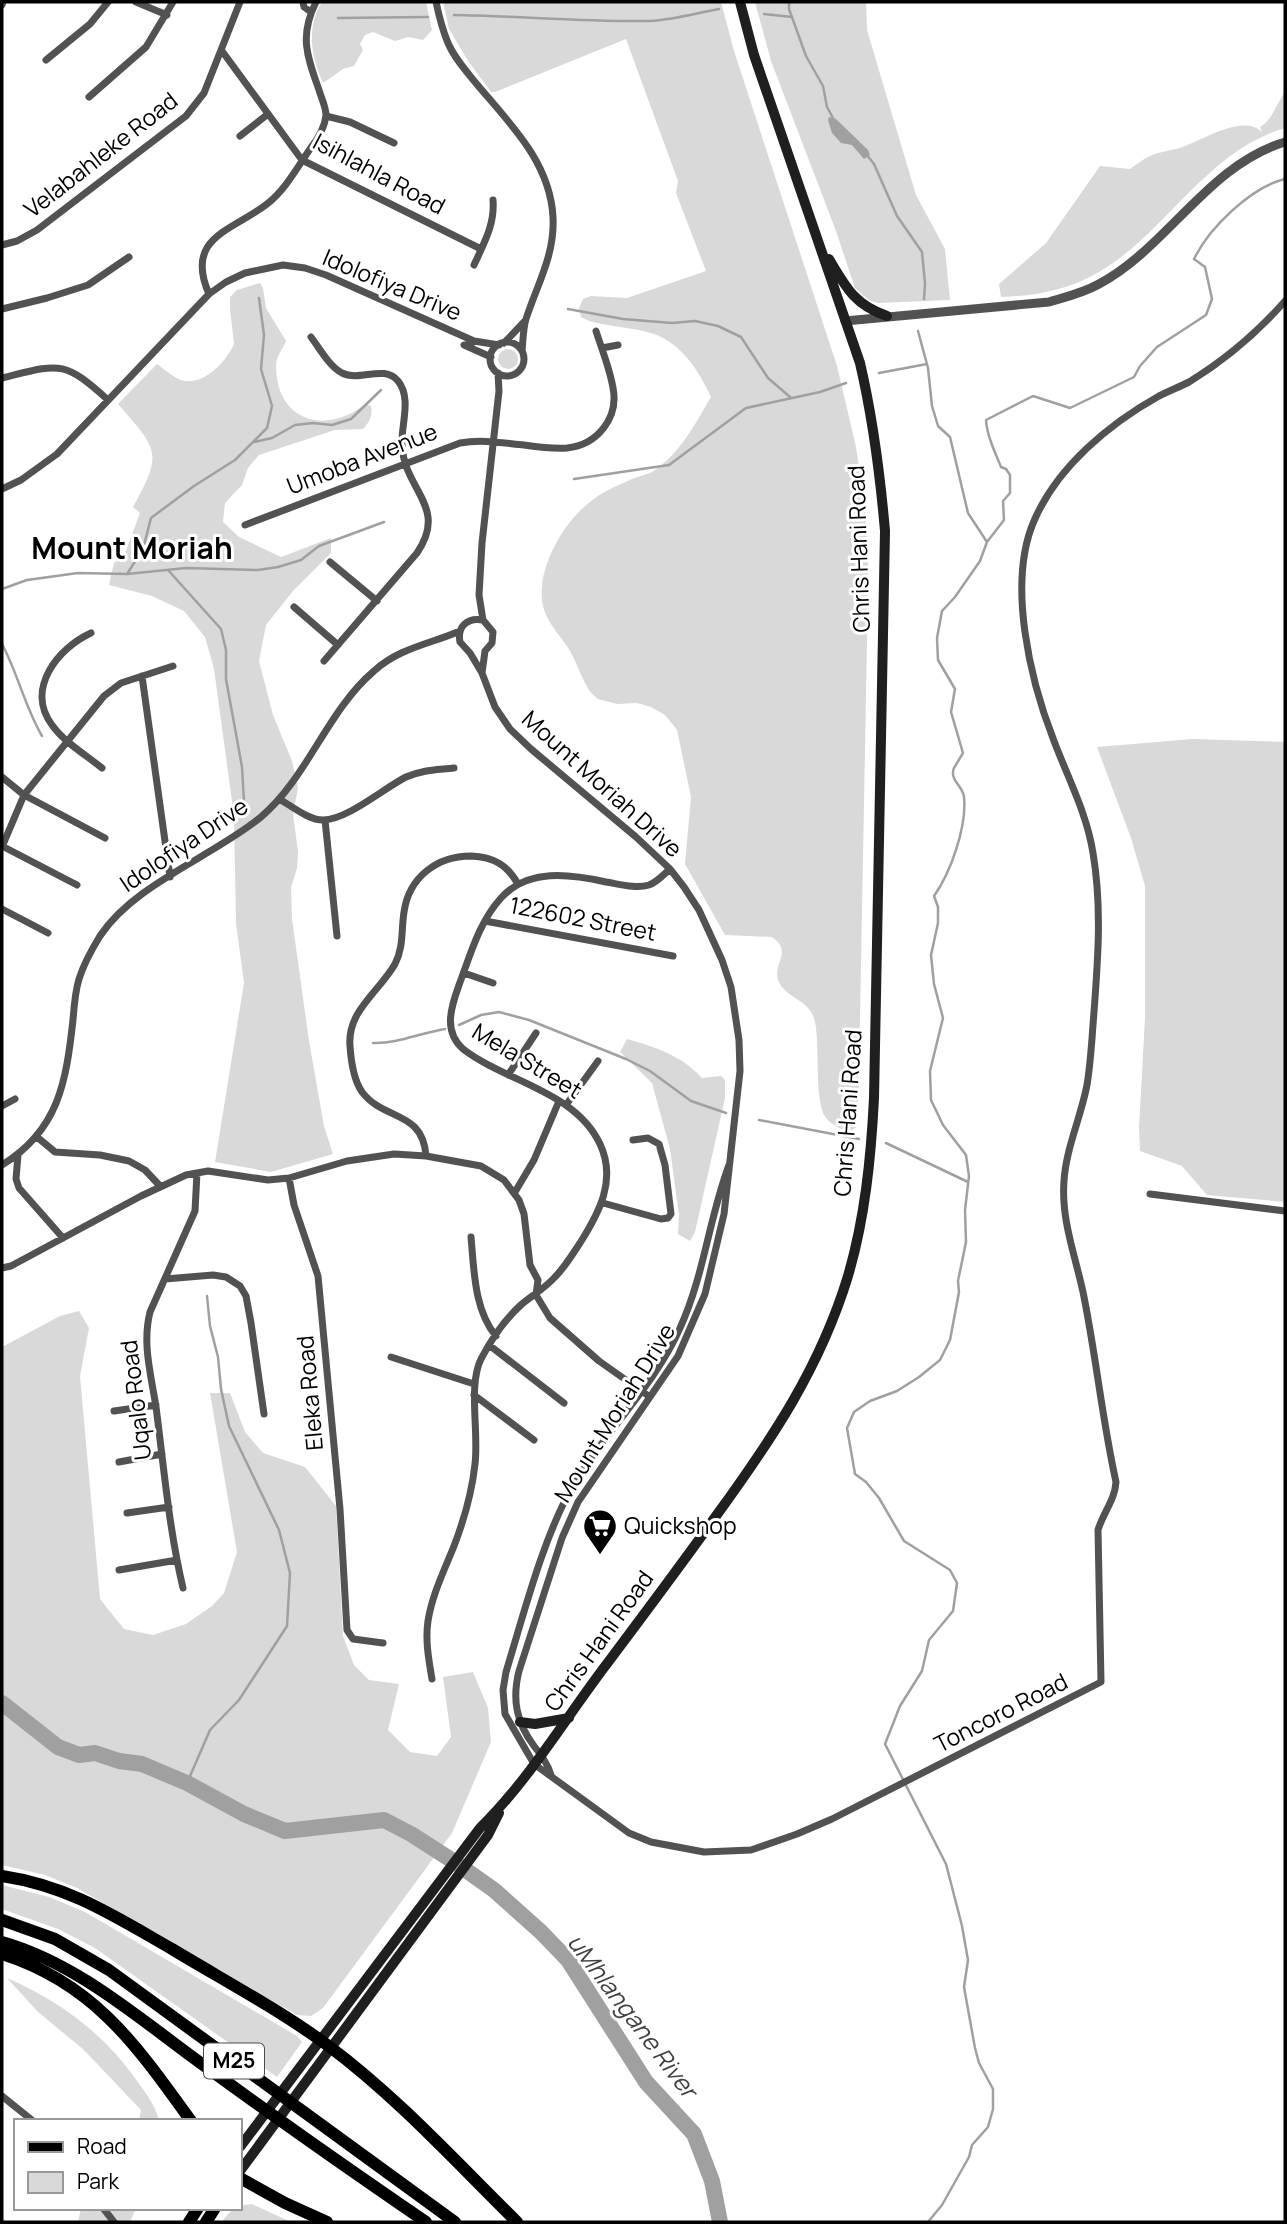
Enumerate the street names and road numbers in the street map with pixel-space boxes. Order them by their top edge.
street label: Velabahleke Road [17,84,184,224]
street label: Isihlahla Road [308,125,451,221]
street label: Idolofiya Drive [318,240,467,328]
street label: Umoba Avenue [282,415,442,501]
street label: Chris Hani Road [839,465,877,633]
street label: Mount Moriah Drive [516,703,690,864]
street label: Idolofiya Drive [113,789,254,899]
street label: 122602 Street [507,888,659,948]
street label: Mela Street [467,1015,589,1106]
street label: Chris Hani Road [825,1028,869,1197]
street label: Mount Moriah Drive [546,1317,682,1508]
street label: Eleka Road [288,1334,330,1452]
street label: Uqalo Road [112,1338,158,1462]
street label: Chris Hani Road [536,1563,660,1717]
street label: Toncoro Road [928,1665,1073,1759]
road number: M25 [204,2044,264,2078]

